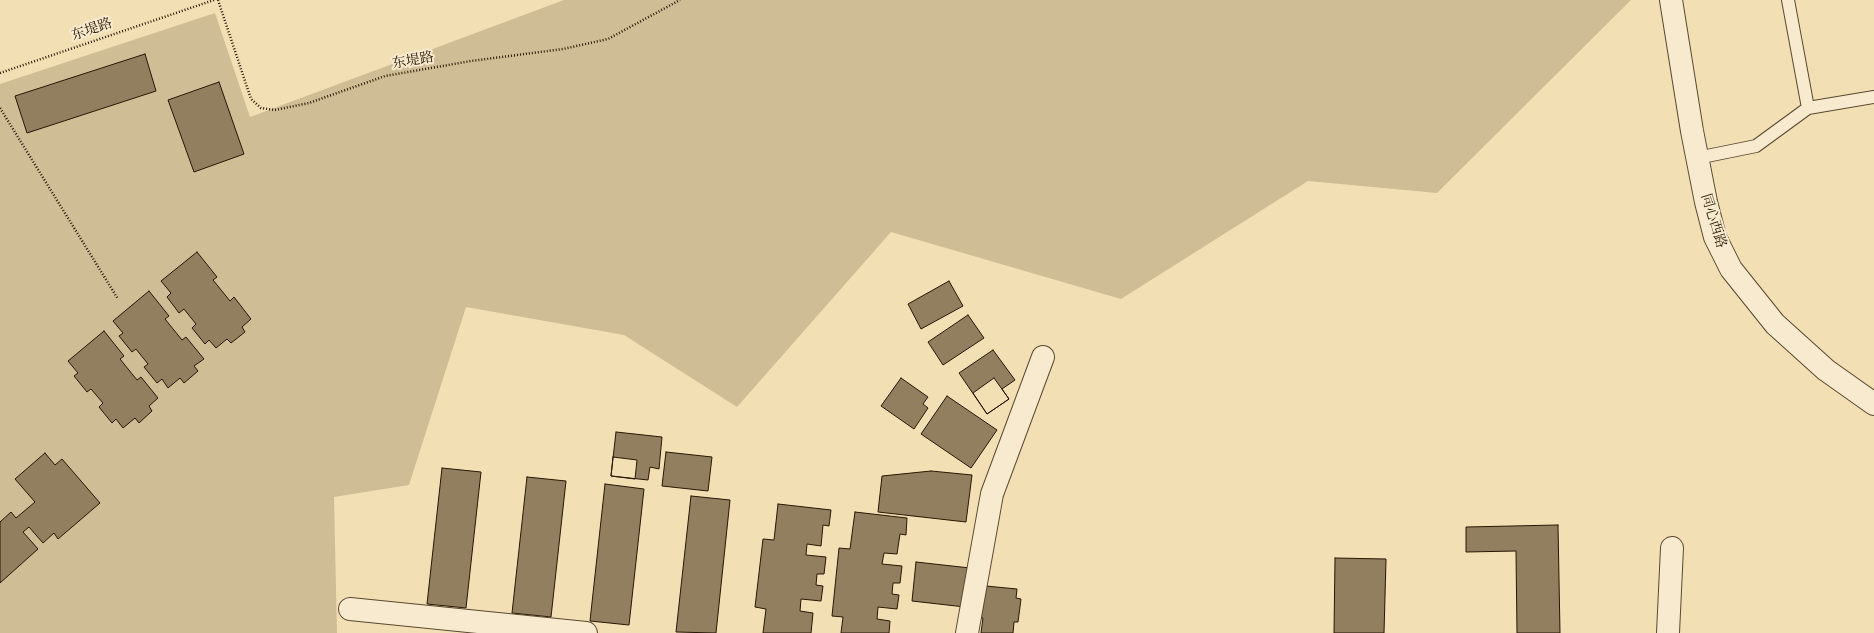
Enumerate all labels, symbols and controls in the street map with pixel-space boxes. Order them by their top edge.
street label: 东堤路 [69,15,115,45]
street label: 东堤路 [391,49,435,73]
street label: 同心西路 [1697,192,1729,250]

